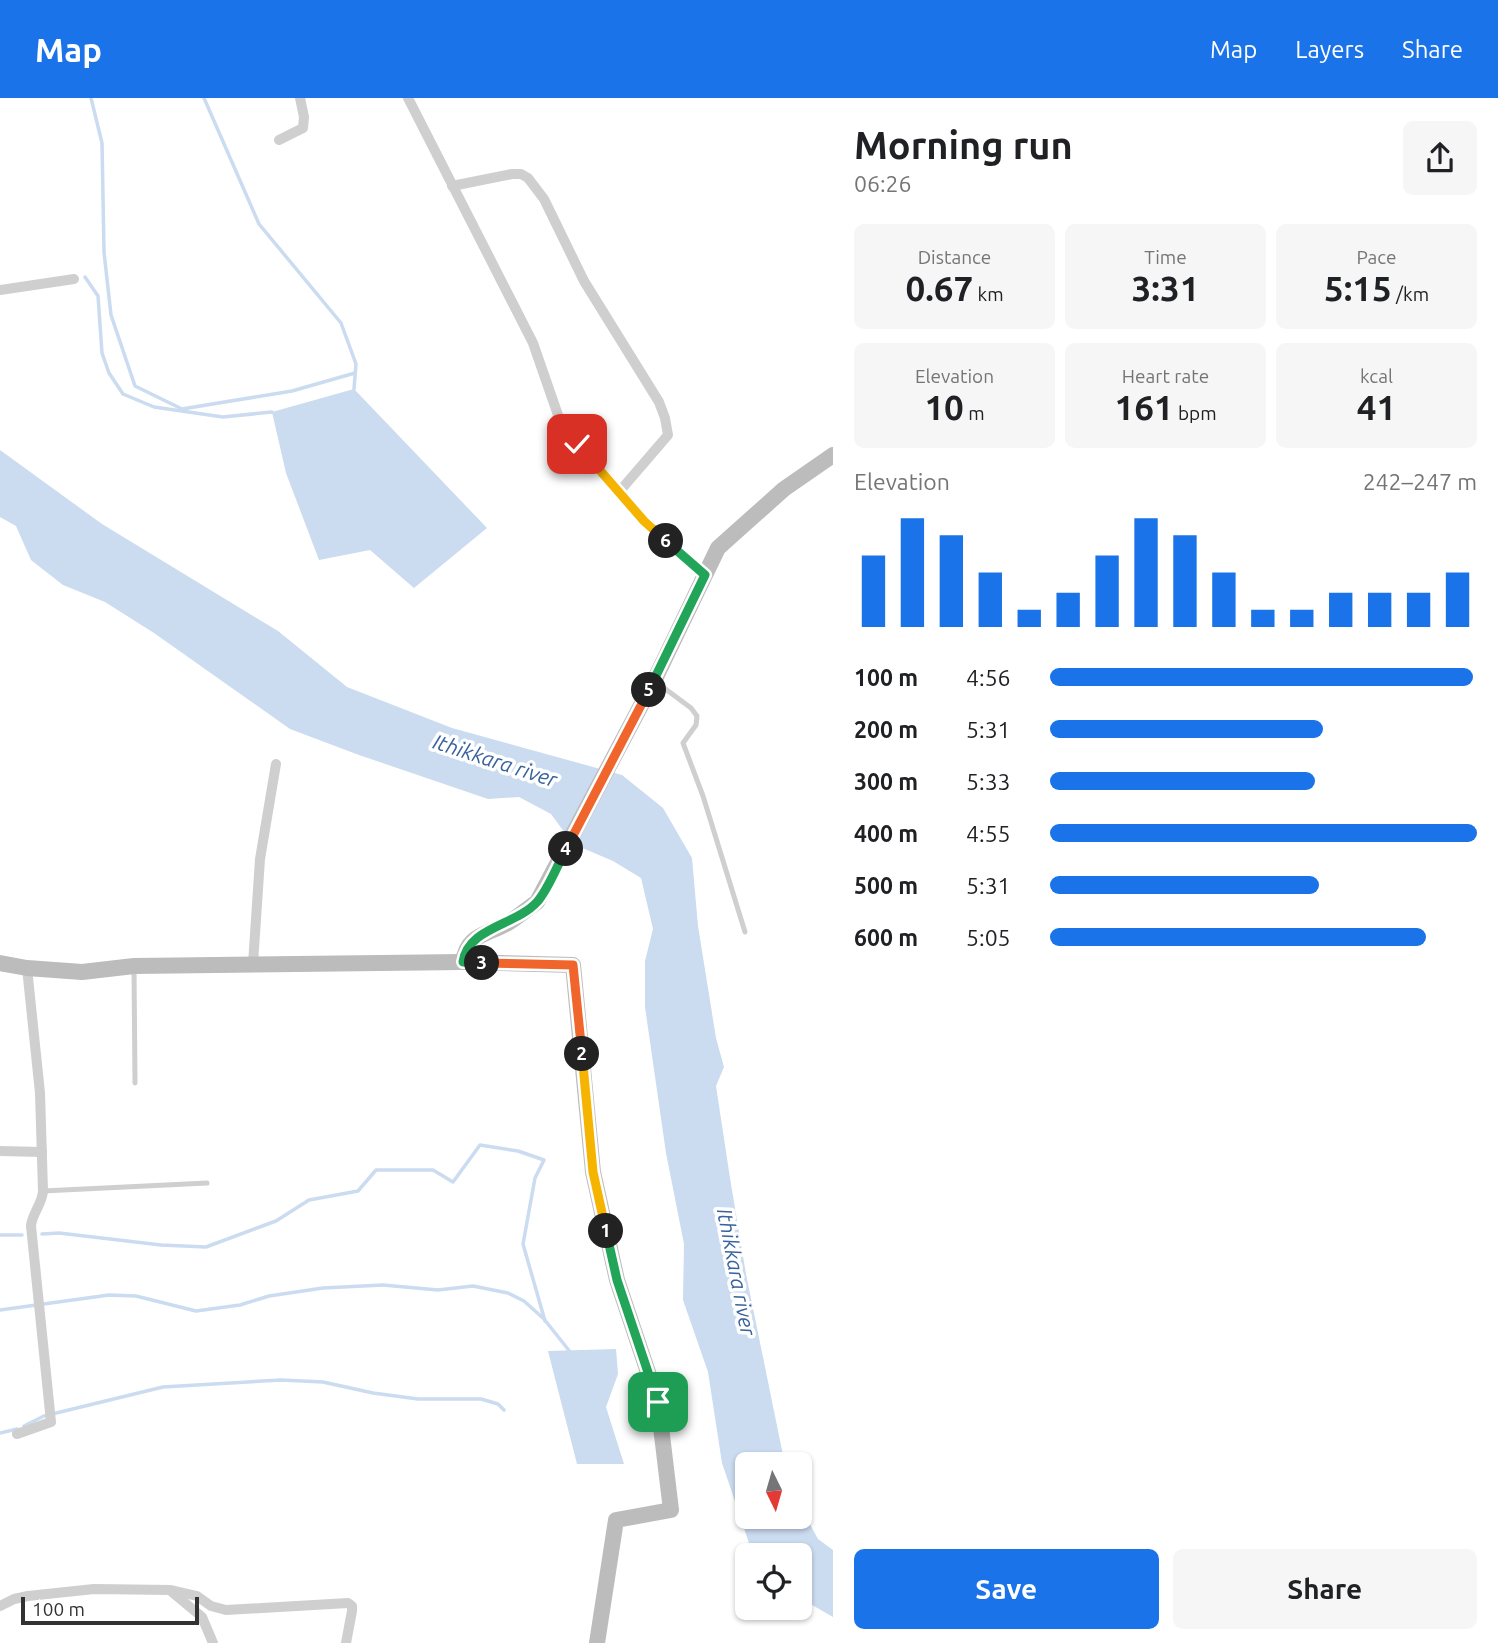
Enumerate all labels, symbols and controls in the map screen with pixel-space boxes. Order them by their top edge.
text: Map [35,31,102,68]
text: Map [1210,36,1257,63]
text: Layers [1295,36,1364,63]
text: Share [1402,36,1463,63]
button: share [1403,121,1477,195]
text: Morning run [854,124,1073,166]
text: 06:26 [854,171,912,196]
text: Distance [918,246,991,268]
text: Time [1144,246,1187,268]
text: Pace [1356,246,1397,268]
text: 0.67 [905,268,973,308]
text: 3:31 [1132,268,1199,308]
text: 5:15 [1324,268,1392,308]
text: km [973,283,1004,305]
text: /km [1392,283,1429,305]
text: Elevation [915,365,994,387]
text: Heart rate [1122,365,1209,387]
text: kcal [1360,365,1393,387]
text: 10 [924,387,964,427]
text: 161 [1114,387,1174,427]
text: 41 [1357,387,1396,427]
text: m [964,402,985,424]
text: bpm [1174,402,1217,424]
pin [547,414,607,474]
icon: check [558,425,596,463]
text: Elevation [854,469,950,494]
text: 242–247 m [1363,469,1477,494]
pin: 6 [648,524,684,558]
text: 6 [660,529,671,551]
text: 100 m [854,665,918,690]
text: 4:56 [966,665,1011,690]
pin: 5 [632,672,666,708]
text: 5 [643,678,654,700]
text: 200 m [854,717,918,742]
text: 5:31 [966,717,1011,742]
water label: Ithikkara river [430,729,561,792]
text: 300 m [854,769,918,794]
text: 5:33 [966,769,1011,794]
text: 400 m [854,821,918,846]
text: 4:55 [966,821,1011,846]
pin: 4 [548,832,584,866]
text: 4 [560,837,571,859]
text: 500 m [854,873,918,898]
text: 5:31 [966,873,1011,898]
text: 600 m [854,925,918,950]
text: 5:05 [966,925,1011,950]
pin: 3 [464,946,500,980]
text: 3 [476,951,487,973]
pin: 2 [564,1037,600,1072]
text: 2 [576,1042,587,1064]
water label: Ithikkara river [713,1206,761,1338]
pin: 1 [588,1214,624,1248]
text: 1 [600,1219,611,1241]
pin [628,1372,688,1432]
icon: arrive [639,1383,677,1421]
north arrow [735,1452,812,1530]
map controls [735,1452,812,1620]
button: locate [735,1543,812,1620]
button: Save [854,1549,1159,1629]
button: Share [1173,1549,1477,1629]
scale bar [21,1594,200,1626]
text: 100 m [32,1598,85,1620]

